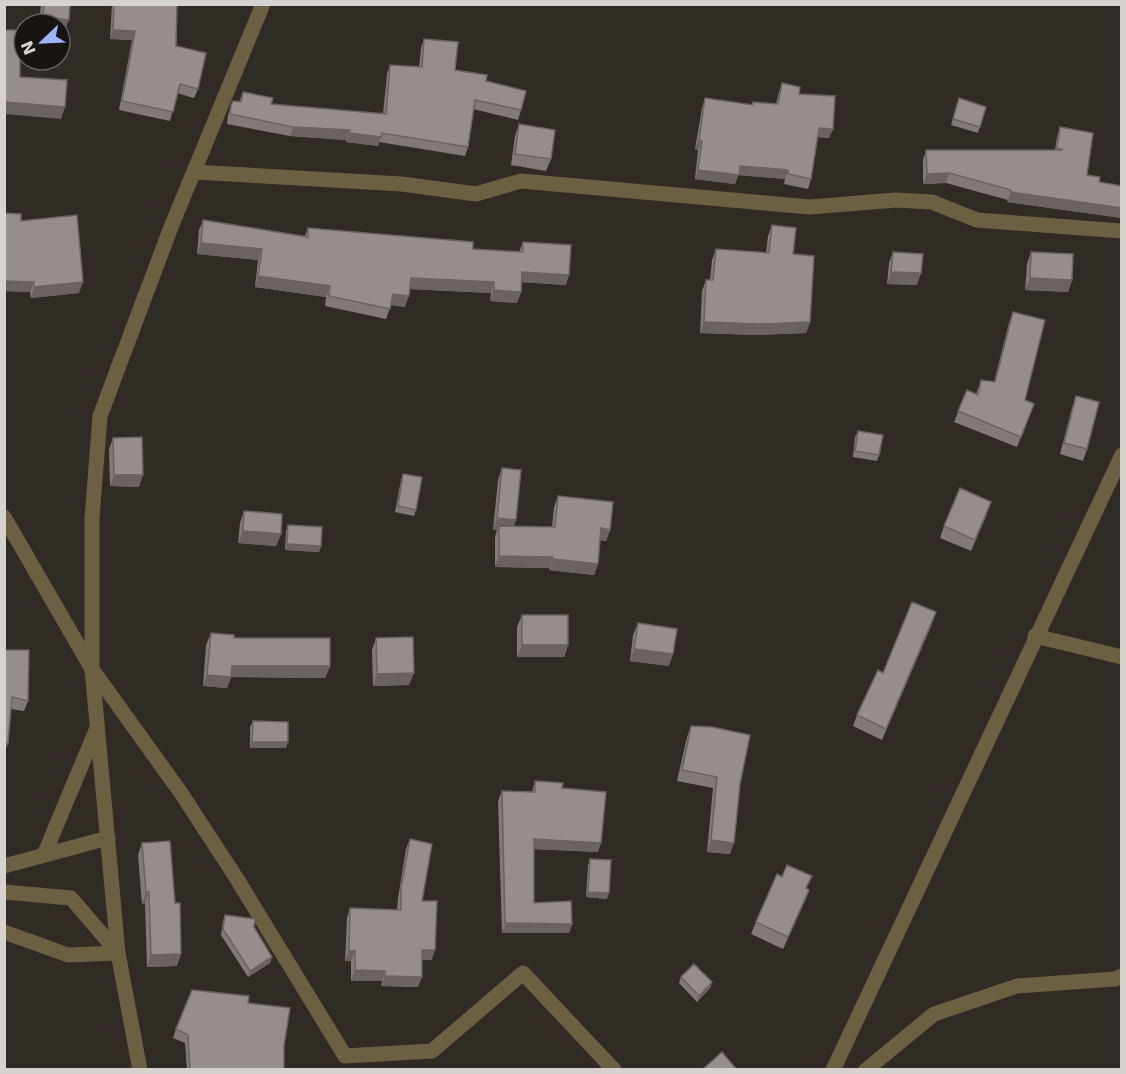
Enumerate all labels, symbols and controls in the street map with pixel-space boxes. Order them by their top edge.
north arrow [12,12,72,72]
text: N [17,38,40,58]

